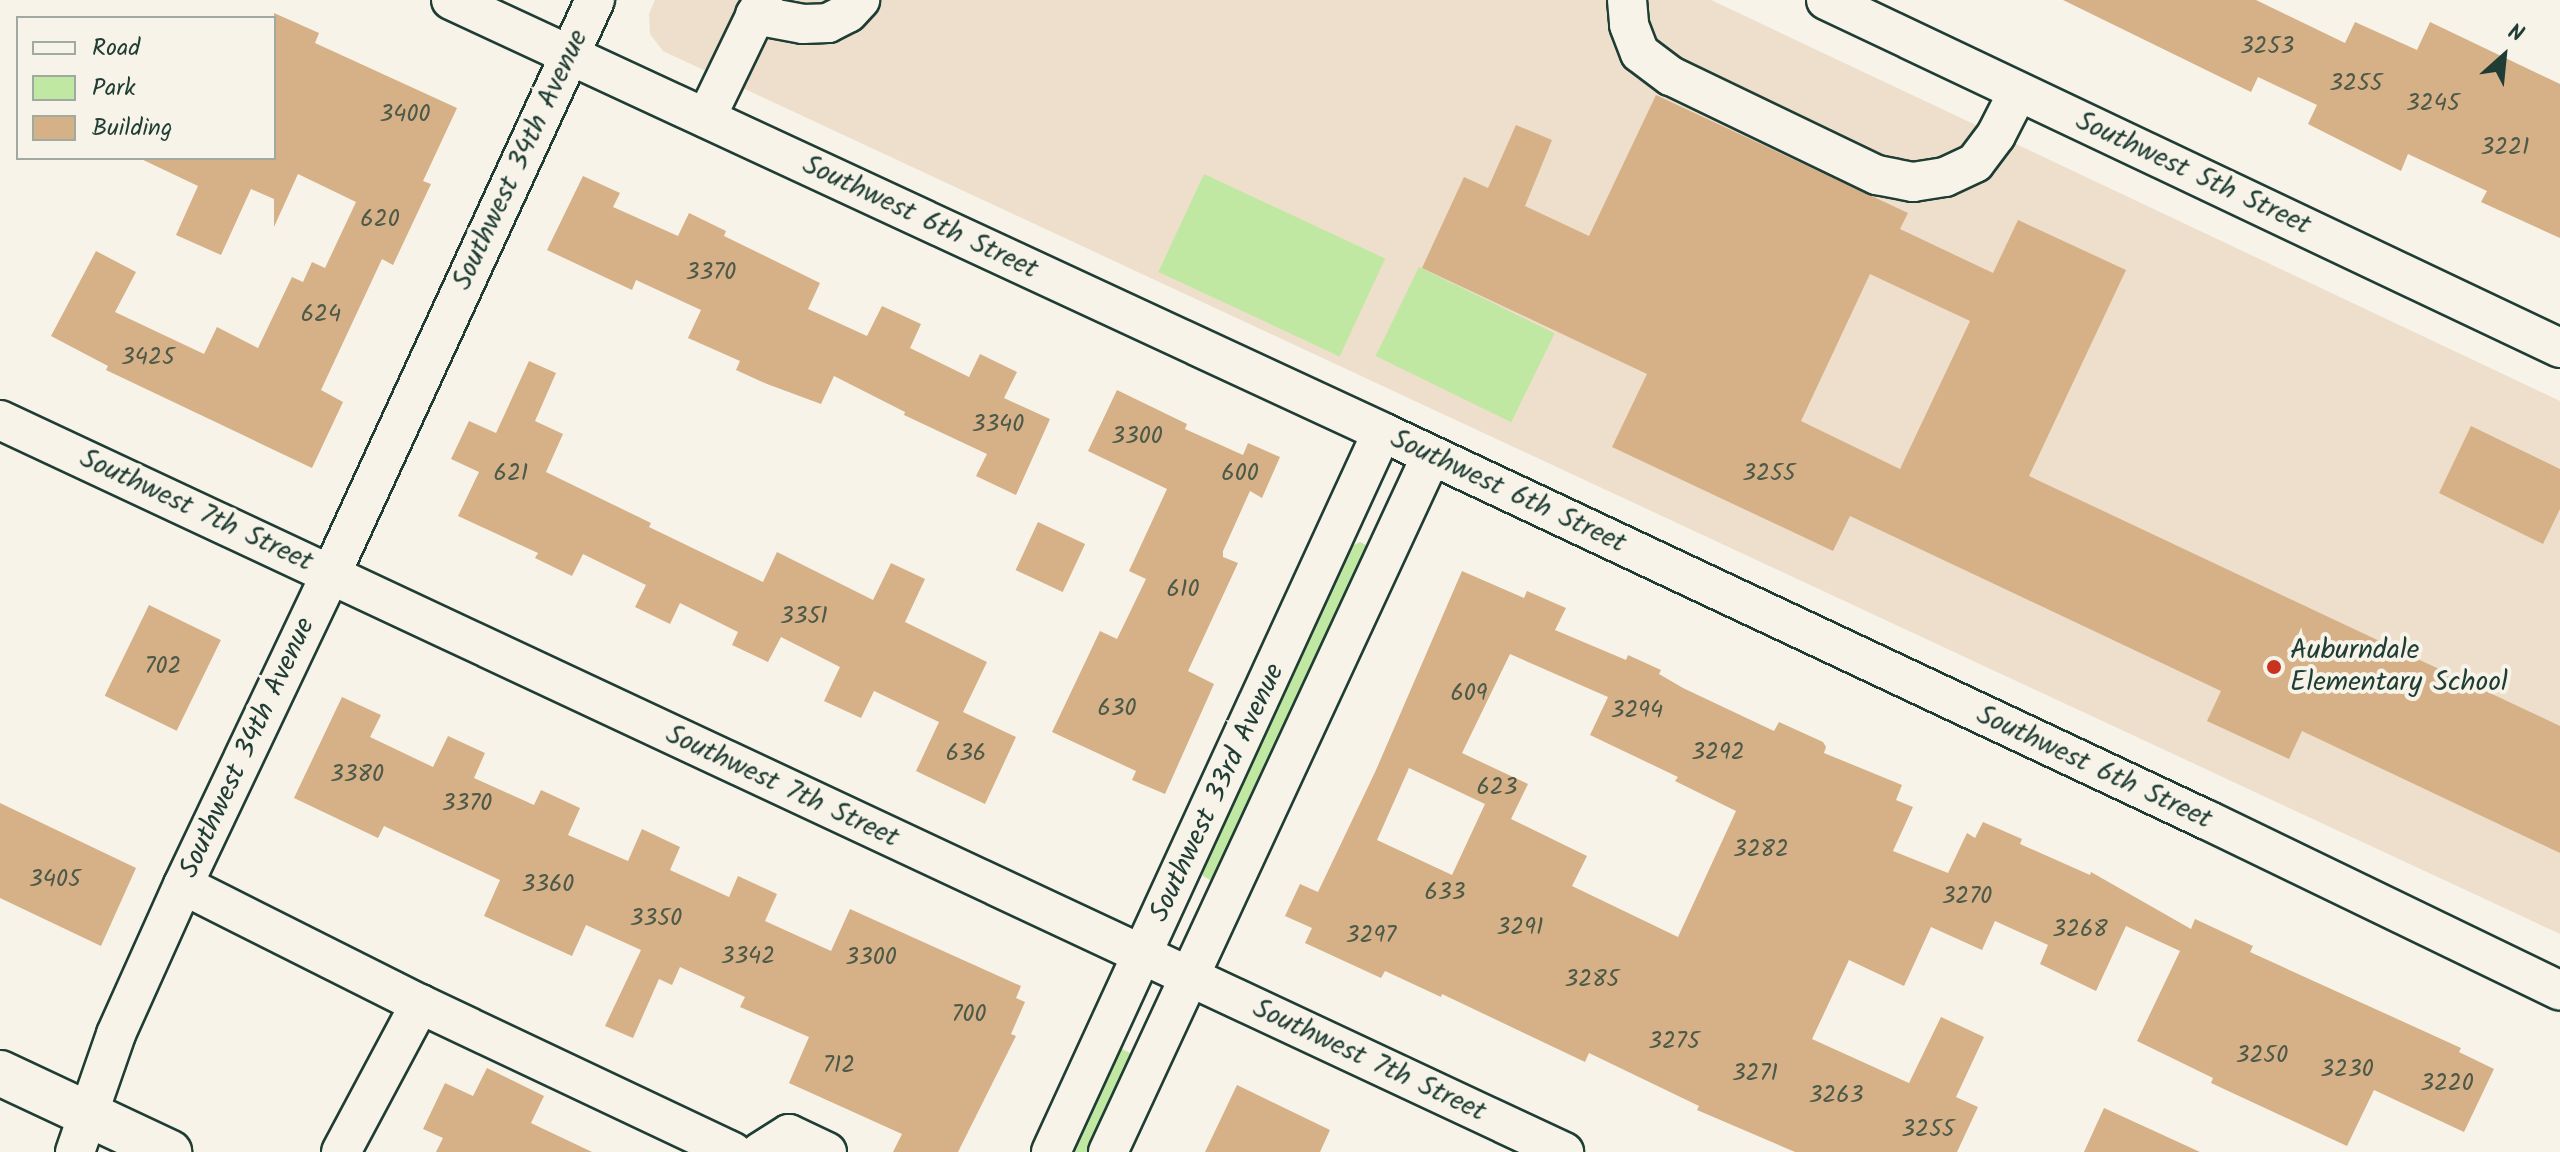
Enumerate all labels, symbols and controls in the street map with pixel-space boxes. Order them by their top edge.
text: N [2501,15,2529,53]
legend [16,16,276,160]
north arrow [2464,16,2544,96]
street label: Southwest 34th Avenue [446,25,596,295]
text: Road [92,29,140,68]
house number: 3253 [2240,33,2294,61]
text: Park [92,69,136,108]
house number: 3255 [2329,70,2383,98]
house number: 3245 [2406,90,2460,118]
house number: 3400 [380,101,430,129]
street label: Southwest 5th Street [2070,105,2316,243]
text: Building [92,109,172,148]
house number: 3221 [2480,134,2530,162]
street label: Southwest 6th Street [797,149,1043,287]
house number: 620 [360,206,400,234]
house number: 3370 [686,259,736,287]
house number: 624 [301,301,341,329]
house number: 3425 [121,344,175,372]
house number: 3340 [972,411,1024,439]
house number: 3300 [1111,423,1163,451]
street label: Southwest 6th Street [1385,423,1631,561]
street label: Southwest 7th Street [74,442,318,580]
house number: 621 [494,460,528,488]
house number: 600 [1221,460,1259,488]
house number: 3255 [1742,460,1796,488]
house number: 610 [1167,576,1199,604]
house number: 3351 [780,603,828,631]
street label: Southwest 34th Avenue [173,613,323,883]
place label: Auburndale Elementary School [2290,634,2508,700]
house number: 702 [144,653,182,681]
street label: Southwest 33rd Avenue [1143,658,1293,928]
marker: Auburndale Elementary School [2265,658,2283,676]
house number: 609 [1450,680,1488,708]
house number: 630 [1097,695,1137,723]
house number: 3294 [1611,697,1663,725]
street label: Southwest 6th Street [1971,699,2217,837]
street label: Southwest 7th Street [660,718,904,856]
house number: 3292 [1691,739,1745,767]
house number: 636 [946,740,986,768]
house number: 3380 [330,761,384,789]
house number: 623 [1477,774,1517,802]
house number: 3370 [442,790,492,818]
house number: 3282 [1733,836,1789,864]
house number: 3405 [29,866,81,894]
house number: 3360 [522,871,574,899]
house number: 633 [1425,879,1465,907]
house number: 3270 [1942,883,1992,911]
house number: 3350 [630,905,682,933]
house number: 3291 [1497,914,1543,942]
house number: 3268 [2052,916,2108,944]
house number: 3297 [1346,922,1396,950]
house number: 3342 [721,943,775,971]
house number: 3300 [845,944,897,972]
house number: 3285 [1565,966,1619,994]
street label: Southwest 7th Street [1247,992,1491,1130]
house number: 700 [951,1001,987,1029]
house number: 3275 [1648,1028,1700,1056]
house number: 3250 [2236,1042,2288,1070]
house number: 712 [823,1052,855,1080]
house number: 3230 [2320,1056,2374,1084]
house number: 3271 [1732,1060,1778,1088]
house number: 3220 [2420,1070,2474,1098]
house number: 3263 [1809,1082,1863,1110]
house number: 3255 [1901,1116,1955,1144]

